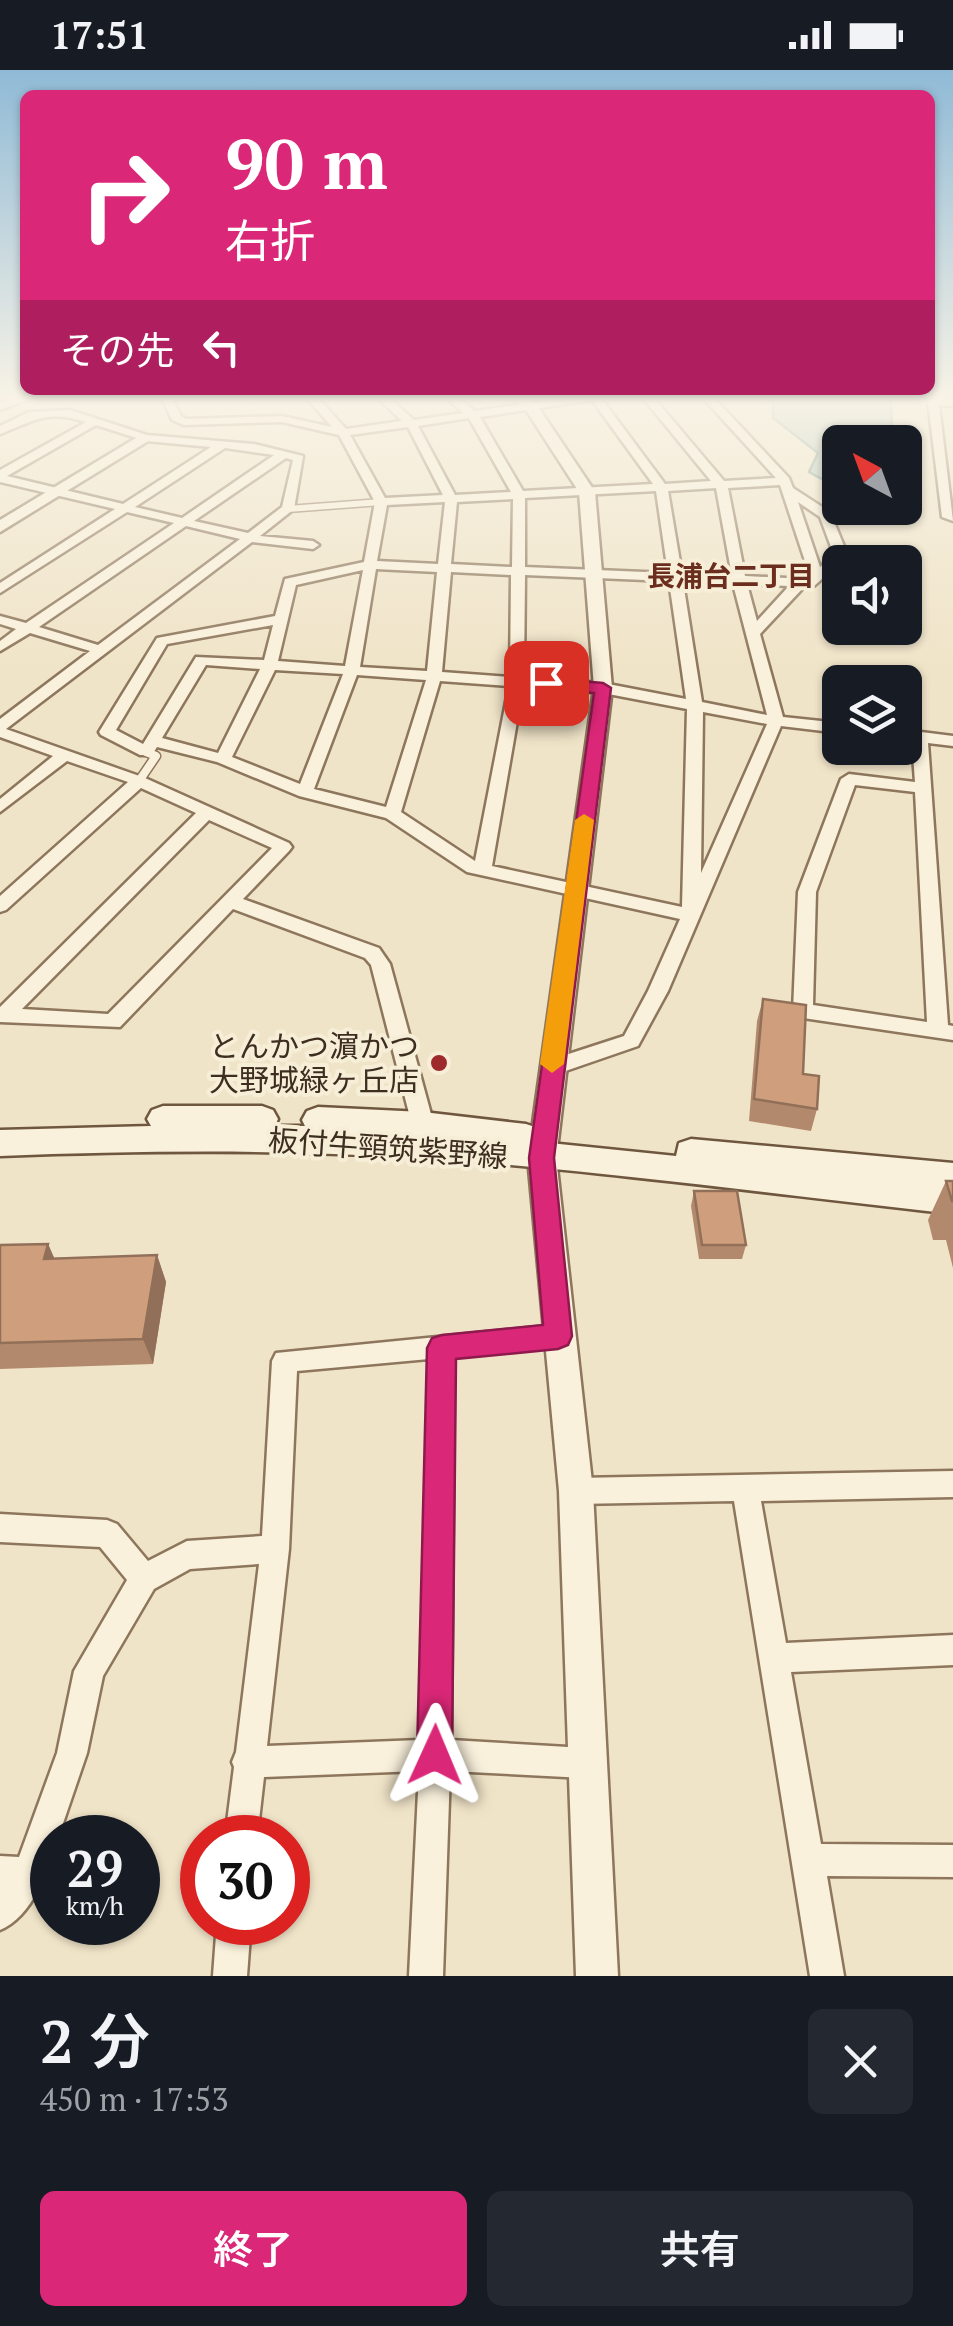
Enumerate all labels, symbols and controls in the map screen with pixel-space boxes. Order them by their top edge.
text: 17:51 [50,10,149,60]
text: 90 m [225,116,388,209]
icon: right [60,130,190,260]
text: 右折 [225,210,315,270]
icon: left [194,320,249,375]
text: その先 [60,325,174,375]
north arrow [822,425,922,525]
map controls [822,425,922,765]
button: sound [822,545,922,645]
district label: 長浦台二丁目 [647,557,815,594]
pin [504,641,589,726]
icon: arrive [519,656,574,711]
button: layers [822,665,922,765]
place label: とんかつ濵かつ 大野城緑ヶ丘店 [209,1026,419,1100]
marker: とんかつ濵かつ 大野城緑ヶ丘店 [428,1052,450,1074]
street label: 板付牛頸筑紫野線 [267,1120,509,1176]
position arrow [383,1703,487,1807]
speed limit sign: 30 [180,1815,310,1945]
text: 29 [67,1835,123,1901]
text: km/h [66,1889,124,1922]
text: 2 分 [40,2001,150,2080]
button: close [808,2009,913,2114]
text: 450 m · 17:53 [40,2078,228,2120]
button: 終了 [40,2191,467,2306]
button: 共有 [487,2191,913,2306]

